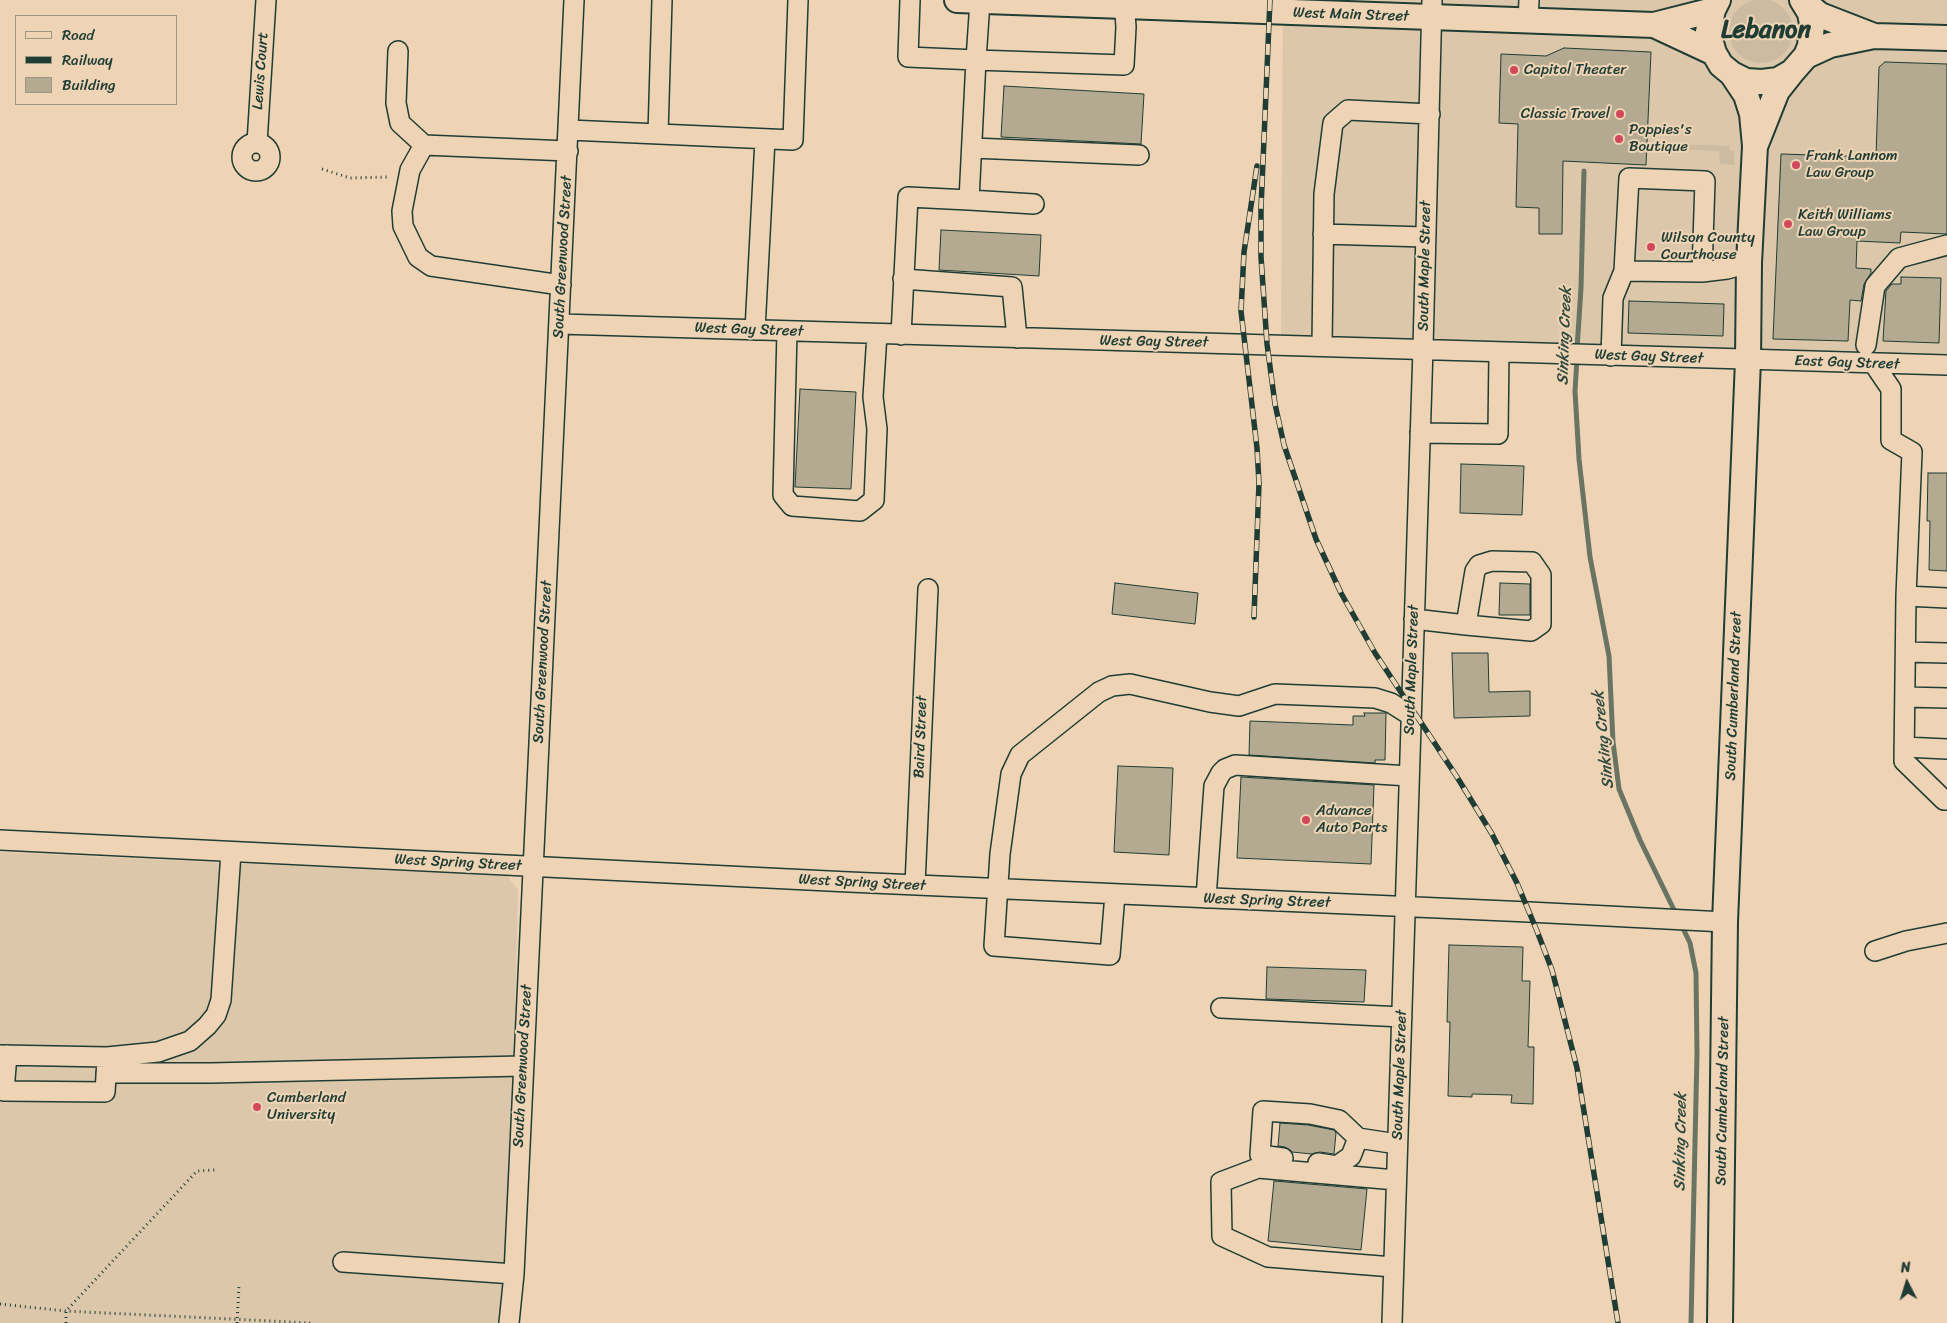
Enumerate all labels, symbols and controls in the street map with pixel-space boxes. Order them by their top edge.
street label: West Main Street [1293,4,1409,26]
legend [15,15,178,105]
district label: Lebanon [1721,16,1811,46]
text: Road [62,22,94,48]
street label: Lewis Court [249,32,273,110]
text: Railway [62,47,113,73]
place label: Capitol Theater [1524,61,1626,79]
marker: Capitol Theater [1508,64,1520,76]
text: Building [62,72,116,98]
place label: Classic Travel [1521,105,1610,123]
marker: Classic Travel [1614,108,1626,120]
place label: Poppies's Boutique [1629,121,1692,156]
marker: Poppies's Boutique [1613,133,1625,145]
place label: Frank Lannom Law Group [1806,147,1898,182]
marker: Frank Lannom Law Group [1790,159,1802,171]
street label: South Greenwood Street [550,175,576,339]
street label: South Maple Street [1415,201,1435,331]
place label: Keith Williams Law Group [1798,206,1892,241]
marker: Keith Williams Law Group [1782,218,1794,230]
place label: Wilson County Courthouse [1661,229,1755,264]
marker: Wilson County Courthouse [1645,241,1657,253]
water label: Sinking Creek [1554,286,1576,386]
street label: West Gay Street [694,319,804,341]
street label: West Gay Street [1099,332,1209,352]
street label: West Gay Street [1594,346,1704,368]
street label: East Gay Street [1794,352,1900,374]
street label: South Greenwood Street [530,580,556,744]
street label: South Maple Street [1401,604,1423,736]
street label: South Cumberland Street [1722,611,1746,781]
water label: Sinking Creek [1589,690,1619,790]
street label: Baird Street [911,695,931,779]
place label: Advance Auto Parts [1316,802,1387,837]
marker: Advance Auto Parts [1300,814,1312,826]
street label: West Spring Street [394,851,522,875]
street label: West Spring Street [798,871,926,895]
street label: West Spring Street [1203,890,1331,912]
street label: South Greenwood Street [510,984,536,1148]
street label: South Maple Street [1389,1009,1411,1141]
street label: South Cumberland Street [1713,1016,1733,1186]
place label: Cumberland University [267,1089,346,1124]
water label: Sinking Creek [1671,1093,1691,1191]
marker: Cumberland University [251,1101,263,1113]
text: N [1900,1255,1912,1280]
north arrow [1882,1258,1932,1308]

